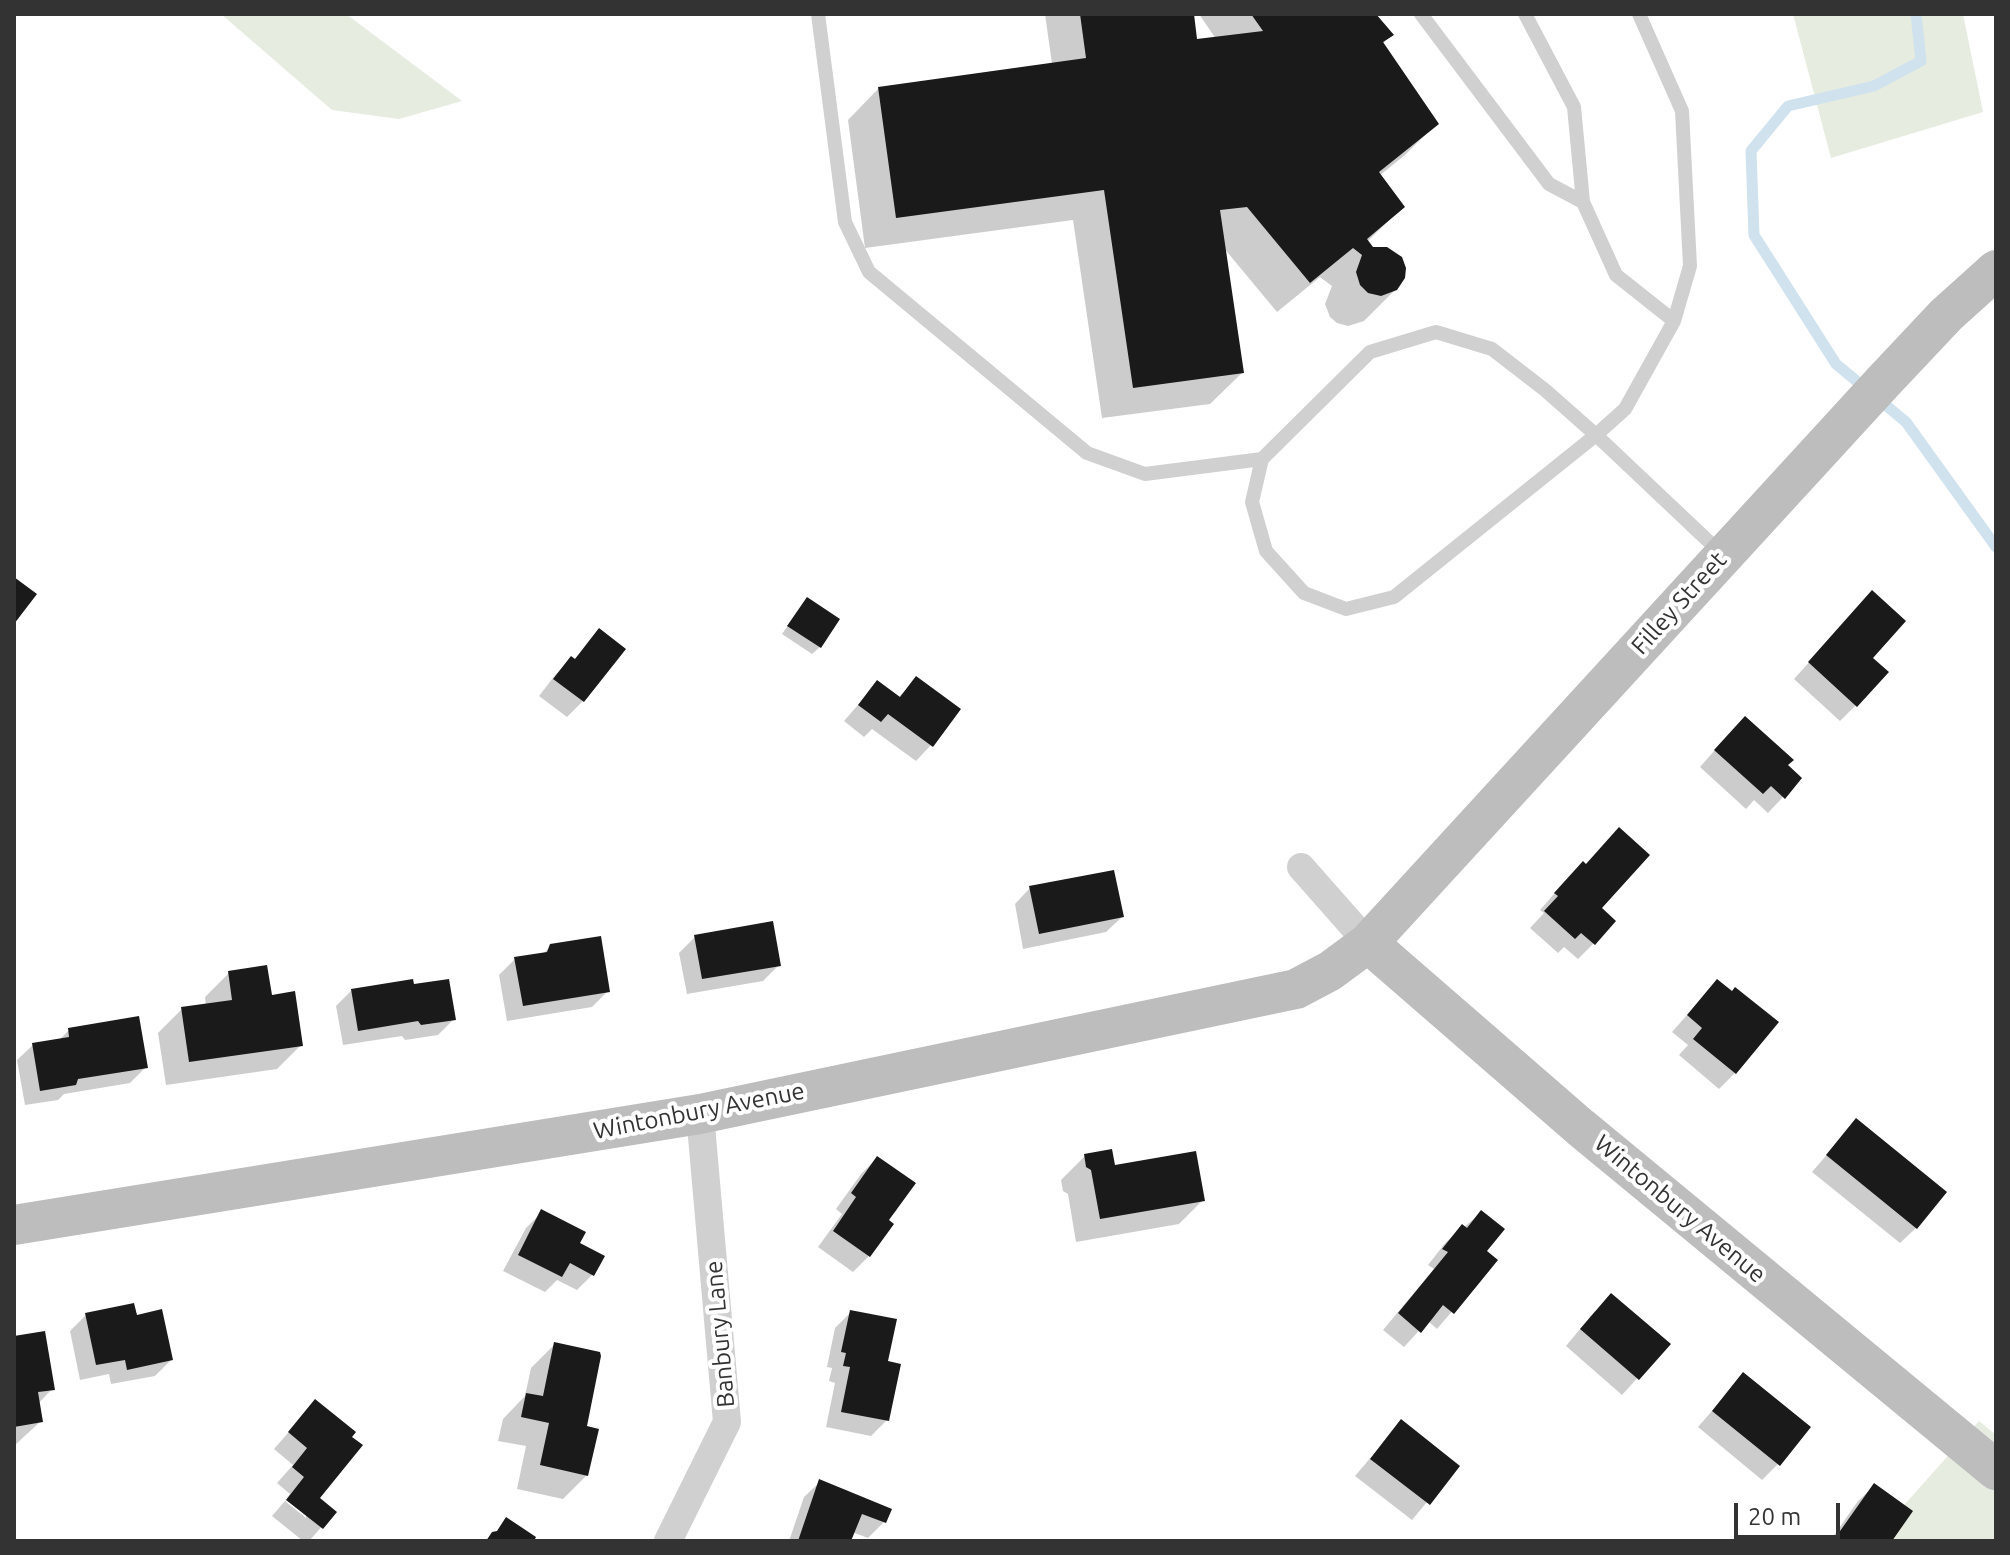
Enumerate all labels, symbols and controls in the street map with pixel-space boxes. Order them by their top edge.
street label: Filley Street [1625,546,1733,660]
street label: Wintonbury Avenue [591,1076,807,1146]
street label: Wintonbury Avenue [1589,1129,1771,1289]
street label: Banbury Lane [699,1259,741,1409]
scale bar [1738,1487,1844,1537]
text: 20 m [1748,1503,1801,1530]

